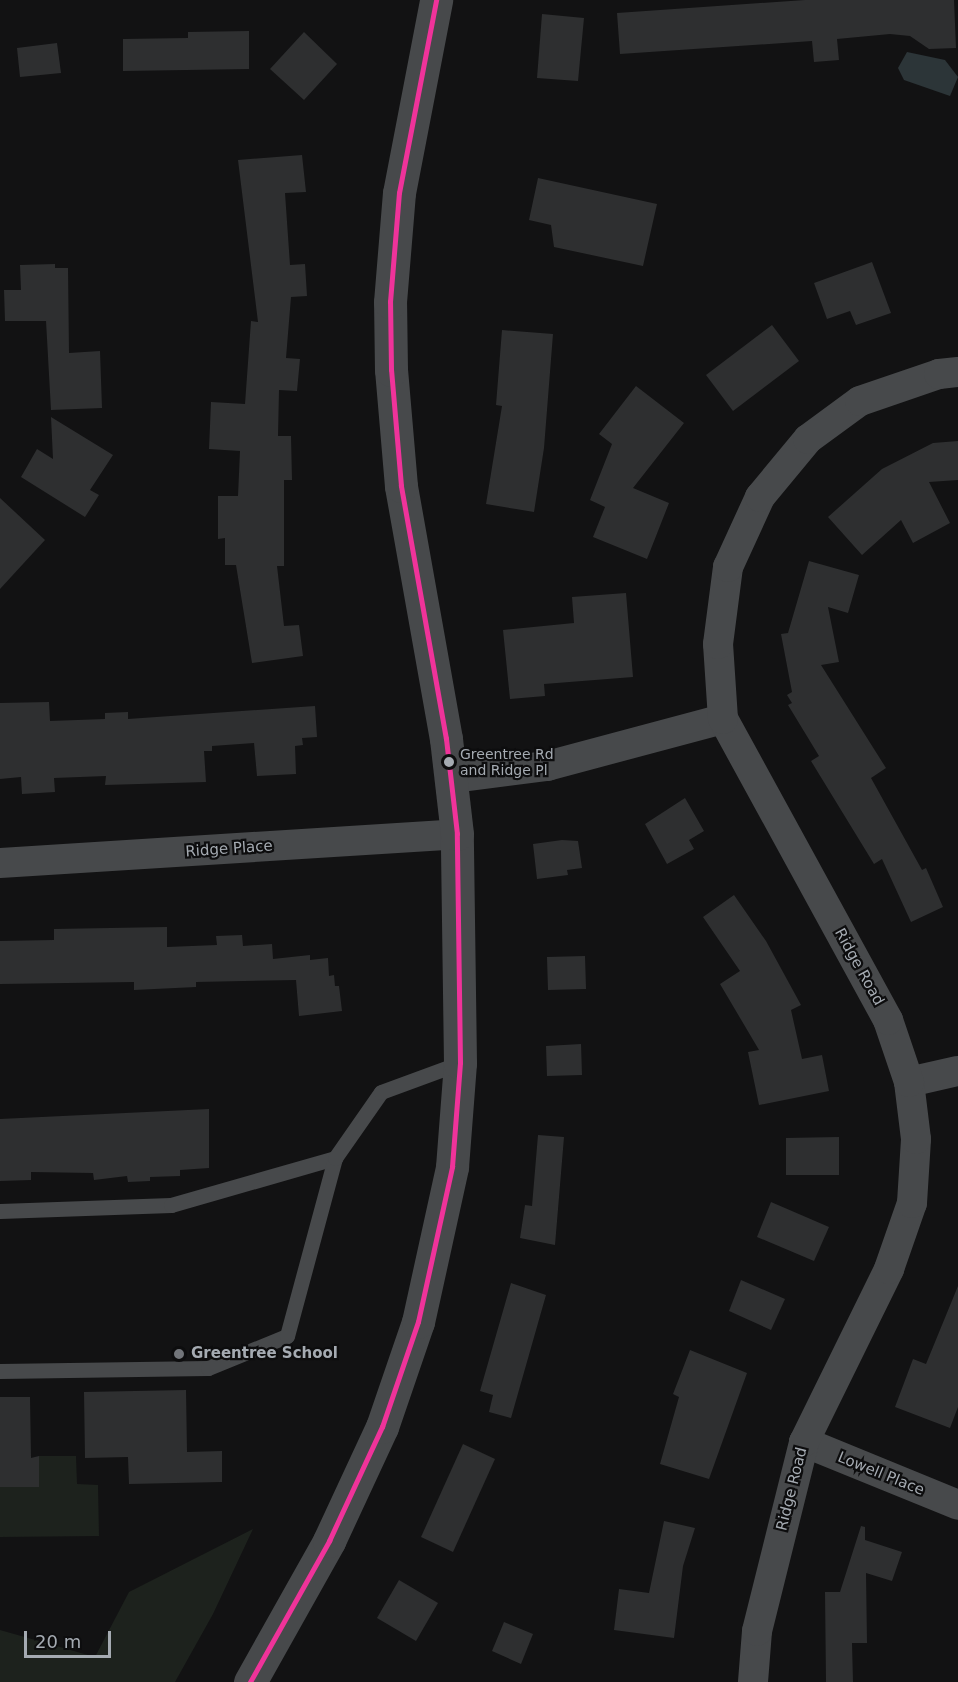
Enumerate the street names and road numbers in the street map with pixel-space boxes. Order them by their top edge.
street label: Ridge Place [185,837,273,861]
street label: Ridge Road [830,925,888,1009]
street label: Ridge Road [773,1445,811,1533]
street label: Lowell Place [835,1448,927,1500]

